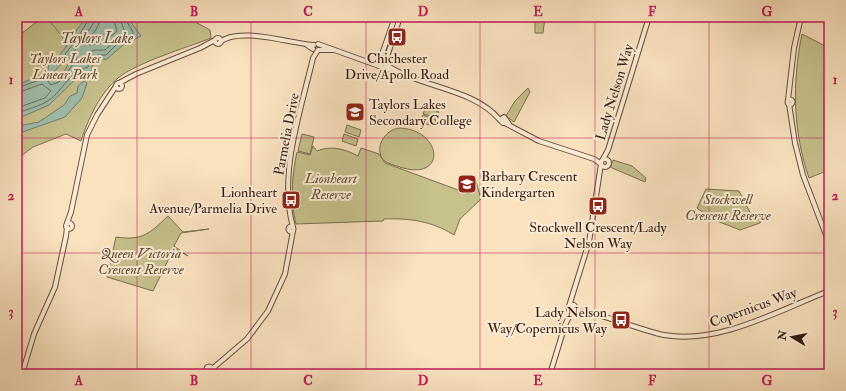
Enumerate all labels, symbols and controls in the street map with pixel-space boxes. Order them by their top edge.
text: A [74,4,84,20]
text: B [190,4,198,20]
text: C [303,4,313,20]
text: D [418,4,429,20]
text: E [533,4,543,20]
text: F [648,4,657,20]
text: G [762,4,773,20]
bus stop icon: Chichester Drive/Apollo Road [386,26,408,48]
water label: Taylors Lake [61,29,134,48]
street label: Lady Nelson Way [592,41,638,143]
park label: Taylors Lakes Linear Park [30,50,102,83]
place label: Chichester Drive/Apollo Road [345,50,449,84]
text: 1 [9,72,14,88]
text: 1 [833,72,838,88]
street label: Parmelia Drive [270,91,303,177]
place label: Taylors Lakes Secondary College [369,96,472,130]
school or university icon: Taylors Lakes Secondary College [344,101,366,123]
place label: Barbary Crescent Kindergarten [481,168,578,201]
park label: Lionheart Reserve [304,170,358,203]
school or university icon: Barbary Crescent Kindergarten [456,173,478,195]
place label: Lionheart Avenue/Parmelia Drive [148,184,277,217]
text: 2 [8,188,15,204]
text: 2 [832,188,839,204]
bus stop icon: Lionheart Avenue/Parmelia Drive [280,189,302,211]
park label: Stockwell Crescent Reserve [685,191,771,224]
bus stop icon: Stockwell Crescent/Lady Nelson Way [587,195,609,217]
place label: Stockwell Crescent/Lady Nelson Way [529,219,668,253]
park label: Queen Victoria Crescent Reserve [98,245,184,278]
street label: Copernicus Way [707,284,800,332]
text: 3 [9,304,14,320]
place label: Lady Nelson Way/Copernicus Way [486,304,608,338]
text: 3 [833,304,838,320]
bus stop icon: Lady Nelson Way/Copernicus Way [610,309,632,331]
north arrow [772,317,812,357]
text: N [775,328,790,342]
text: A [74,373,84,389]
text: B [190,373,198,389]
text: C [303,373,313,389]
text: D [418,373,429,389]
text: E [533,373,543,389]
text: F [648,373,657,389]
text: G [762,373,773,389]

